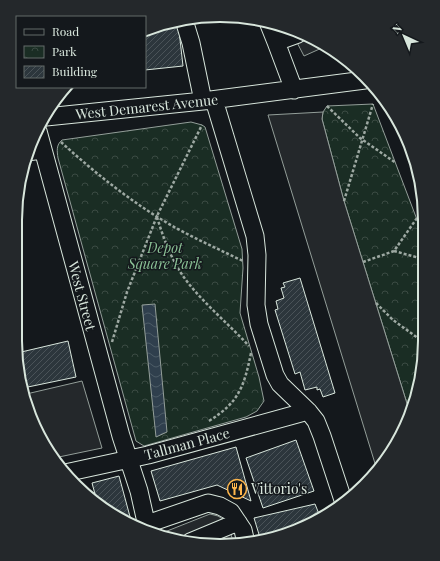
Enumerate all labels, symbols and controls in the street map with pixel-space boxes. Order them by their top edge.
legend [16,16,146,88]
north arrow [384,16,424,56]
text: N [389,20,405,37]
text: Road [52,23,79,39]
text: Park [52,43,77,59]
text: Building [52,63,98,79]
street label: West Demarest Avenue [74,90,219,124]
park label: Depot Square Park [127,238,202,273]
street label: West Street [64,258,101,334]
street label: Tallman Place [142,423,232,464]
restaurant icon: Vittorio's [226,478,248,500]
place label: Vittorio's [250,479,307,498]

